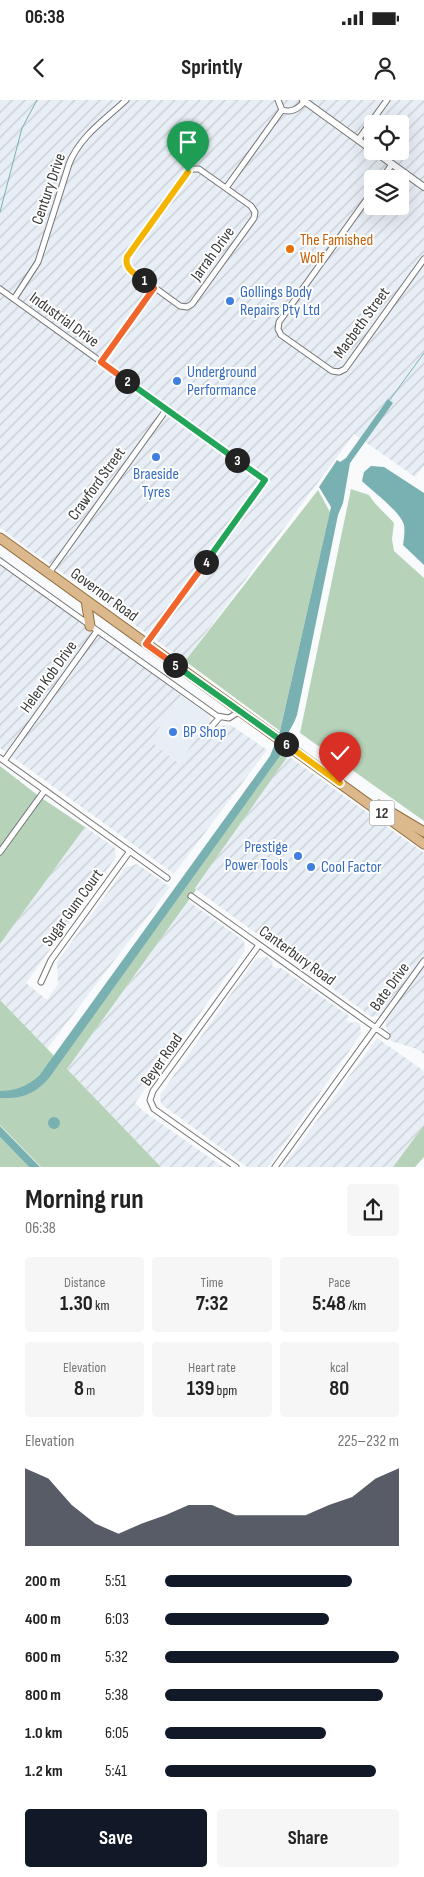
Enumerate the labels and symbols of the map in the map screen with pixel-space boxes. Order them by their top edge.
pin [167,121,209,172]
street label: Century Drive [28,151,70,227]
street label: Jarrah Drive [187,223,239,285]
place label: The Famished Wolf [300,231,373,268]
marker: The Famished Wolf [284,243,296,255]
pin: 1 [132,268,156,292]
place label: Gollings Body Repairs Pty Ltd [240,283,320,320]
street label: Macbeth Street [330,284,394,362]
street label: Industrial Drive [26,288,102,352]
marker: Gollings Body Repairs Pty Ltd [224,295,236,307]
place label: Underground Performance [187,363,257,400]
pin: 2 [114,368,140,394]
marker: Underground Performance [171,375,183,387]
street label: Crawford Street [64,444,130,524]
pin: 3 [224,448,250,472]
marker: Braeside Tyres [150,451,162,463]
place label: Braeside Tyres [133,465,179,502]
pin: 4 [194,550,218,574]
street label: Governor Road [66,564,142,626]
street label: Helen Kob Drive [17,637,81,717]
pin: 5 [162,652,188,678]
place label: BP Shop [183,723,226,742]
marker: BP Shop [167,726,179,738]
pin: 6 [274,732,298,756]
pin [319,732,361,783]
road number: 12 [370,800,394,826]
place label: Prestige Power Tools [225,838,288,875]
marker: Prestige Power Tools [292,850,304,862]
place label: Cool Factor [321,858,382,877]
marker: Cool Factor [305,861,317,873]
street label: Sugar Gum Court [39,865,108,950]
street label: Canterbury Road [255,922,339,990]
street label: Bate Drive [366,959,414,1015]
street label: Beyer Road [137,1030,187,1090]

